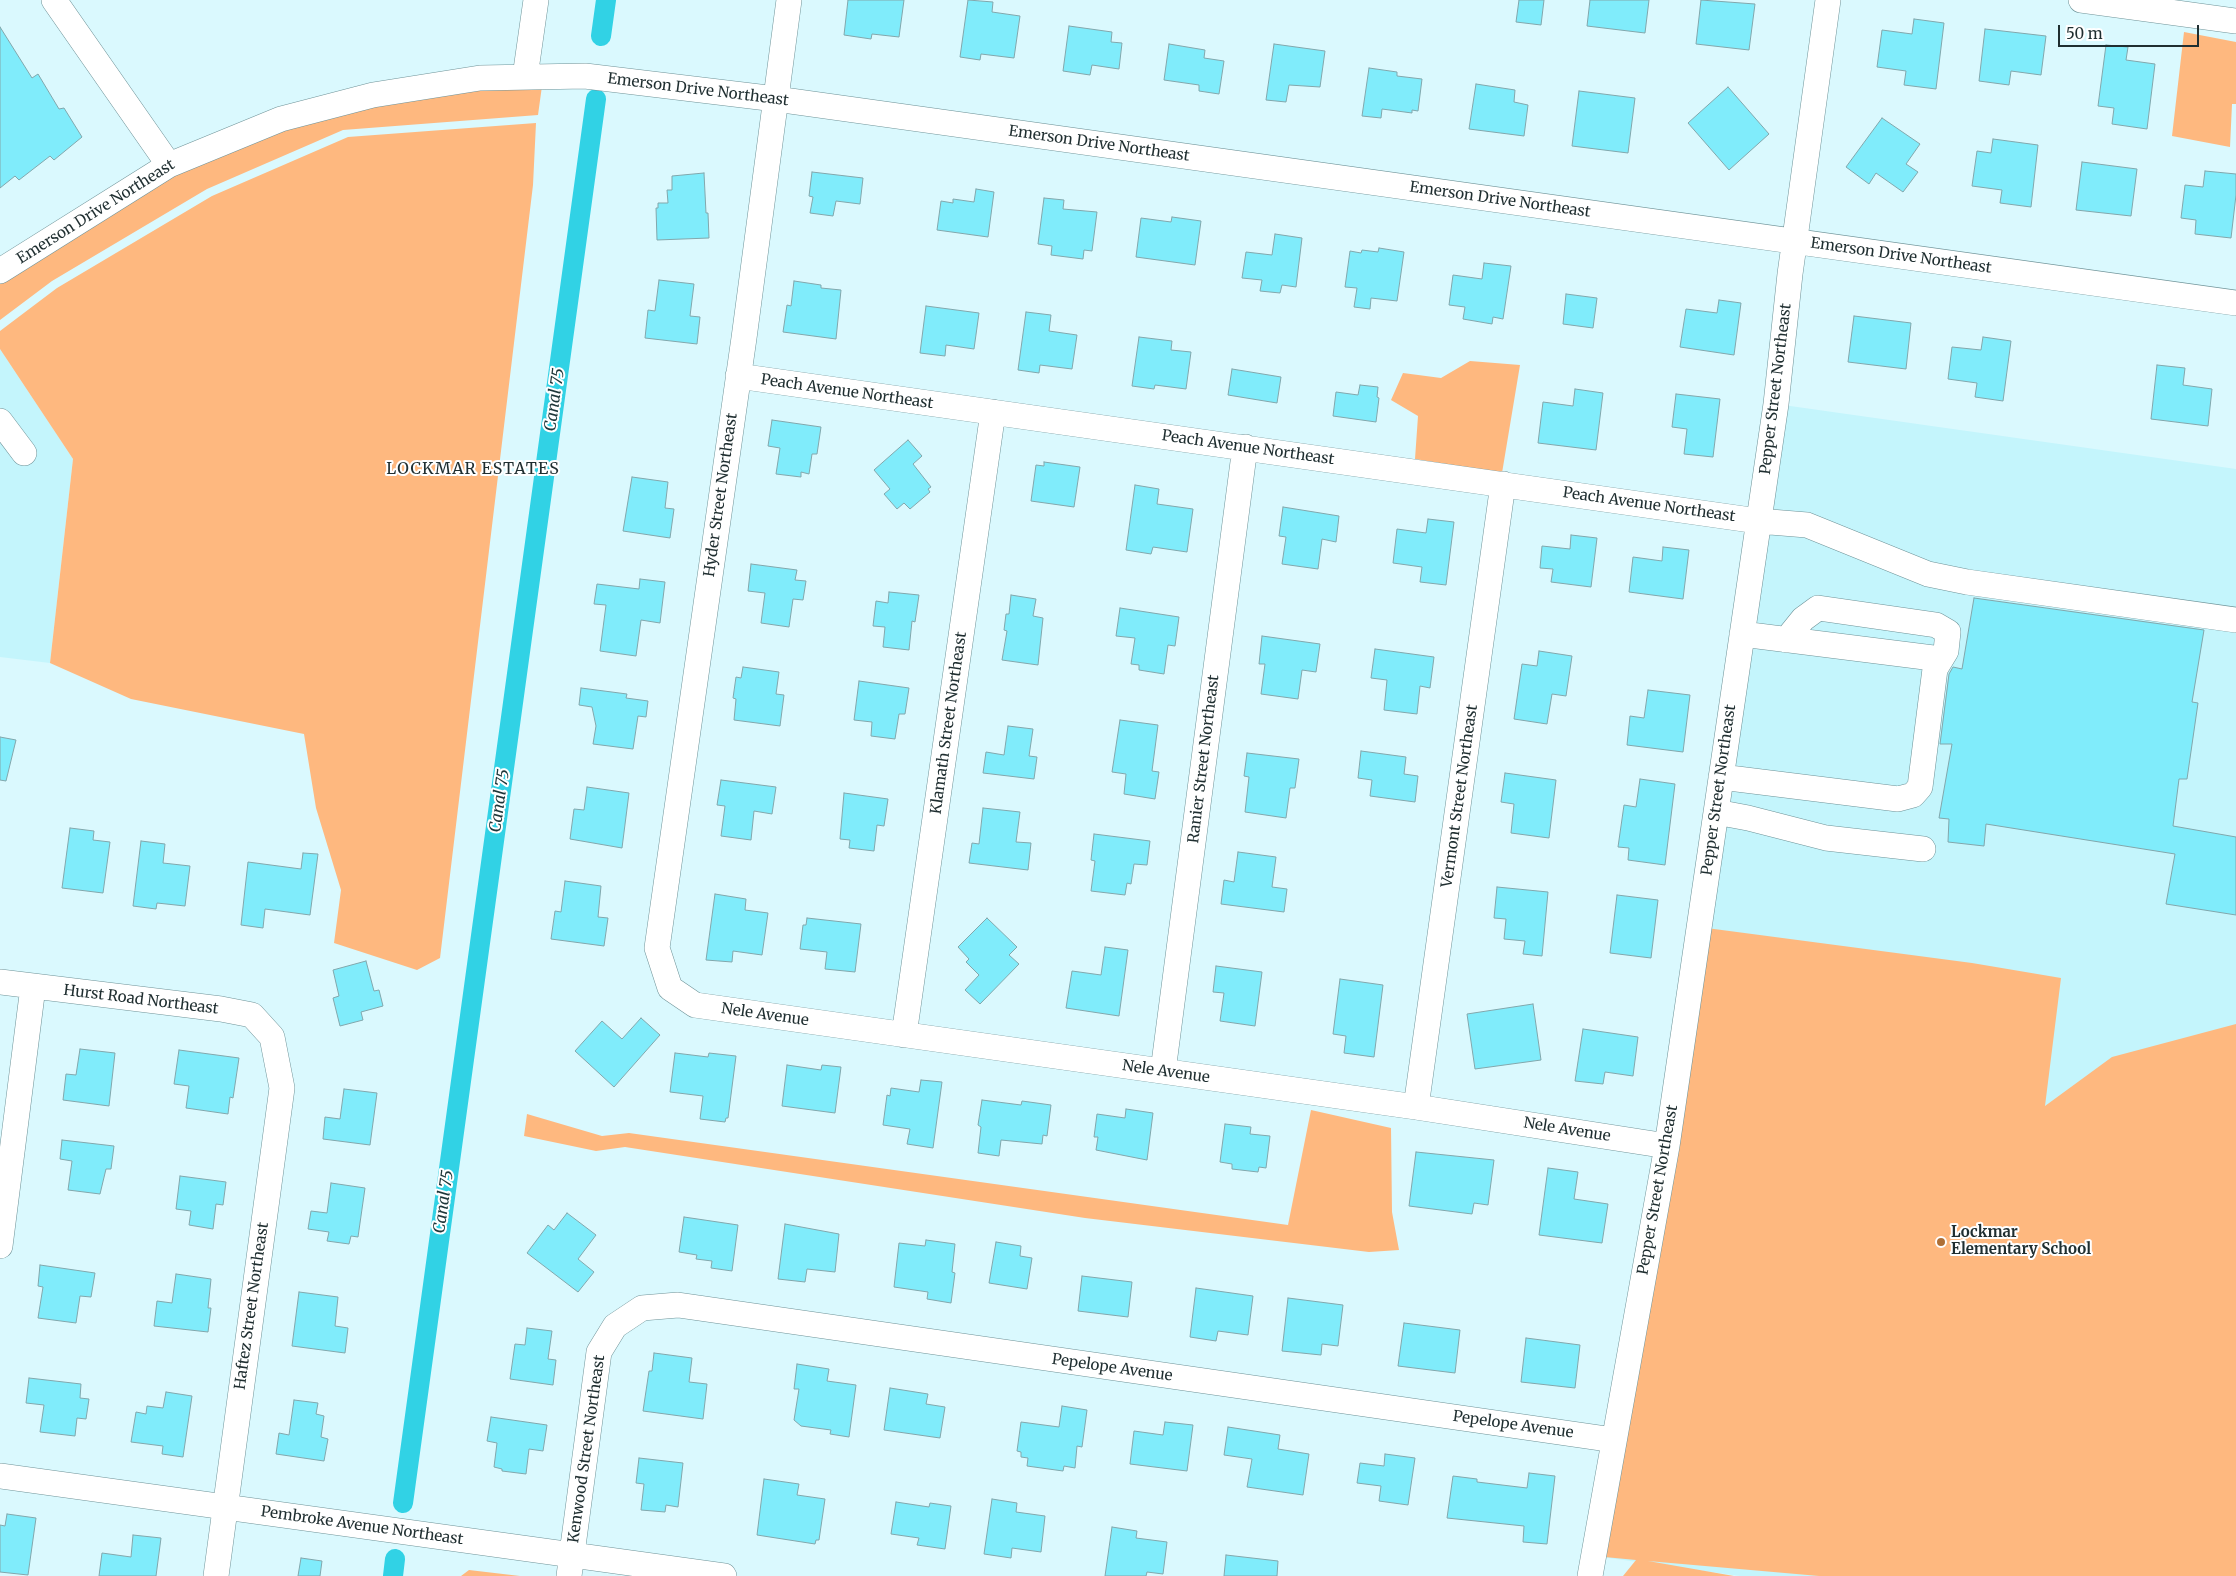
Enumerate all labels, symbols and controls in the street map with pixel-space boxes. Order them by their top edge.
scale bar [2061,15,2202,47]
text: 50 m [2066,24,2103,43]
street label: Emerson Drive Northeast [606,70,790,110]
street label: Emerson Drive Northeast [1007,122,1191,166]
street label: Emerson Drive Northeast [14,156,178,268]
street label: Emerson Drive Northeast [1408,178,1592,222]
street label: Emerson Drive Northeast [1809,234,1993,278]
street label: Pepper Street Northeast [1757,302,1795,476]
water label: Canal 75 [541,367,569,433]
street label: Peach Avenue Northeast [760,371,934,413]
street label: Hyder Street Northeast [701,412,741,578]
street label: Peach Avenue Northeast [1161,427,1335,469]
district label: LOCKMAR ESTATES [384,459,562,479]
street label: Peach Avenue Northeast [1562,484,1736,526]
street label: Klamath Street Northeast [927,631,971,815]
street label: Ranier Street Northeast [1185,674,1223,844]
street label: Vermont Street Northeast [1438,703,1482,889]
street label: Pepper Street Northeast [1698,703,1740,877]
water label: Canal 75 [486,768,514,834]
street label: Hurst Road Northeast [62,982,220,1018]
street label: Nele Avenue [720,1000,810,1030]
street label: Nele Avenue [1121,1057,1211,1087]
street label: Pepper Street Northeast [1634,1104,1682,1276]
street label: Nele Avenue [1522,1114,1612,1146]
water label: Canal 75 [430,1169,458,1235]
street label: Haftez Street Northeast [231,1221,273,1391]
place label: Lockmar Elementary School [1951,1224,2091,1259]
marker: Lockmar Elementary School [1935,1236,1947,1248]
street label: Pepelope Avenue [1051,1351,1173,1385]
street label: Kenwood Street Northeast [565,1354,609,1544]
street label: Pepelope Avenue [1452,1408,1574,1442]
street label: Pembroke Avenue Northeast [260,1503,464,1549]

